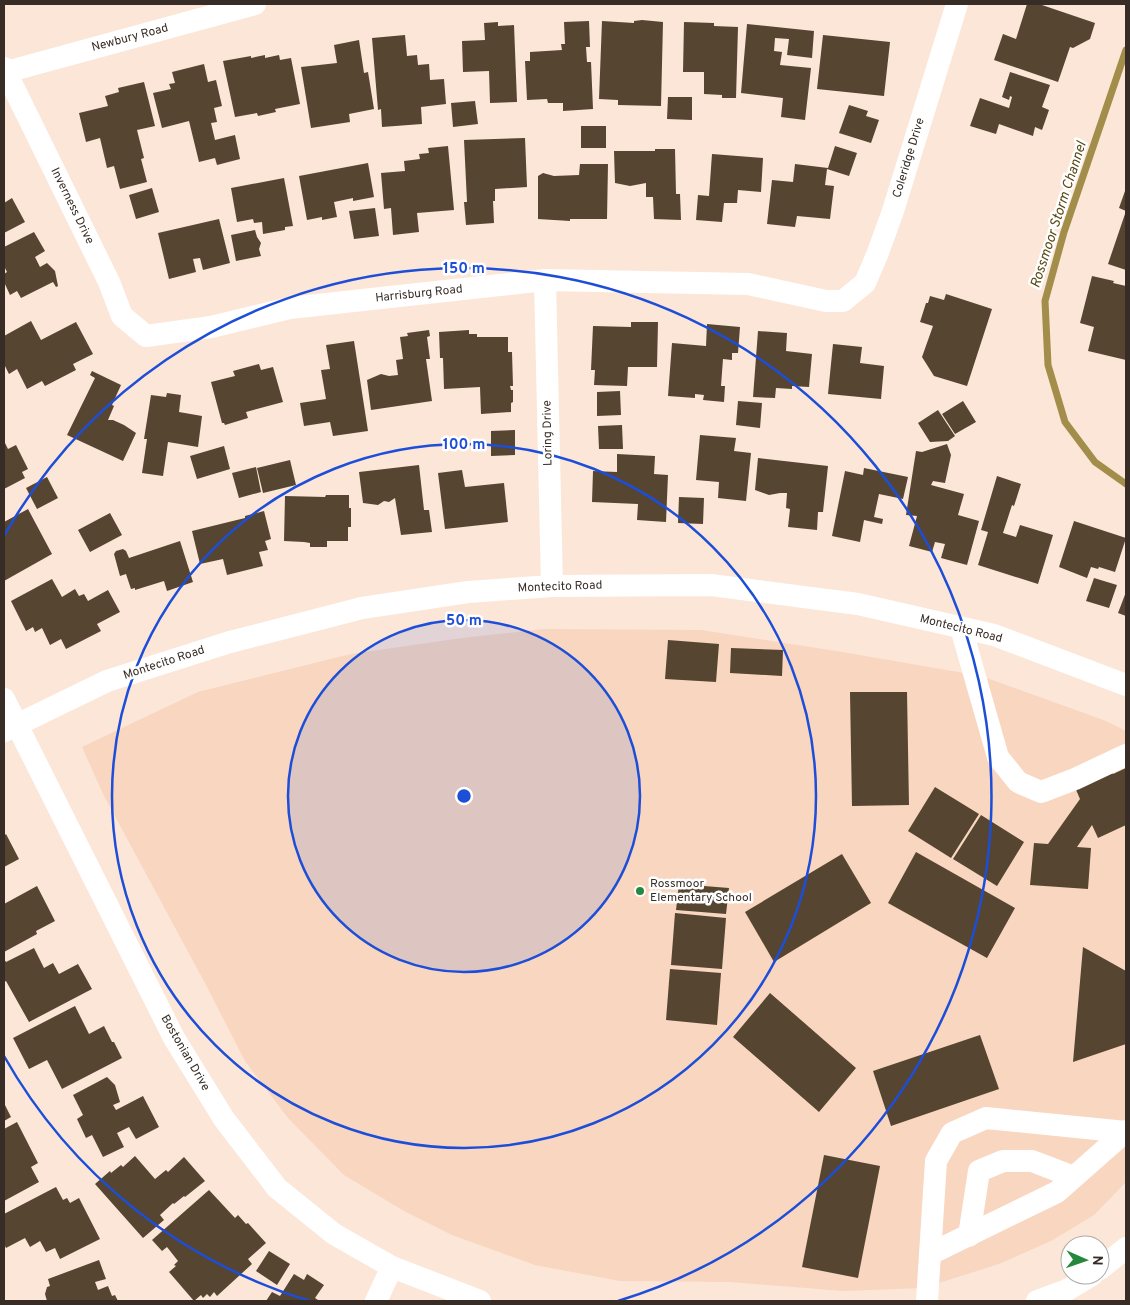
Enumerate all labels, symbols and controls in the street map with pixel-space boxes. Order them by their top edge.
street label: Newbury Road [90,20,170,56]
street label: Coleridge Drive [889,116,929,200]
water label: Rossmoor Storm Channel [1027,138,1091,290]
street label: Inverness Drive [47,165,97,247]
text: 150 m [443,260,485,279]
street label: Harrisburg Road [375,281,463,307]
street label: Loring Drive [539,400,557,466]
text: 100 m [443,436,485,455]
street label: Montecito Road [517,578,603,596]
street label: Montecito Road [918,611,1004,647]
text: 50 m [446,612,482,631]
street label: Montecito Road [121,642,207,684]
centre of rings [455,787,473,805]
place label: Rossmoor Elementary School [650,876,752,906]
marker: Rossmoor Elementary School [634,885,646,897]
street label: Bostonian Drive [157,1012,213,1094]
north arrow [1060,1235,1110,1285]
text: N [1088,1255,1105,1266]

